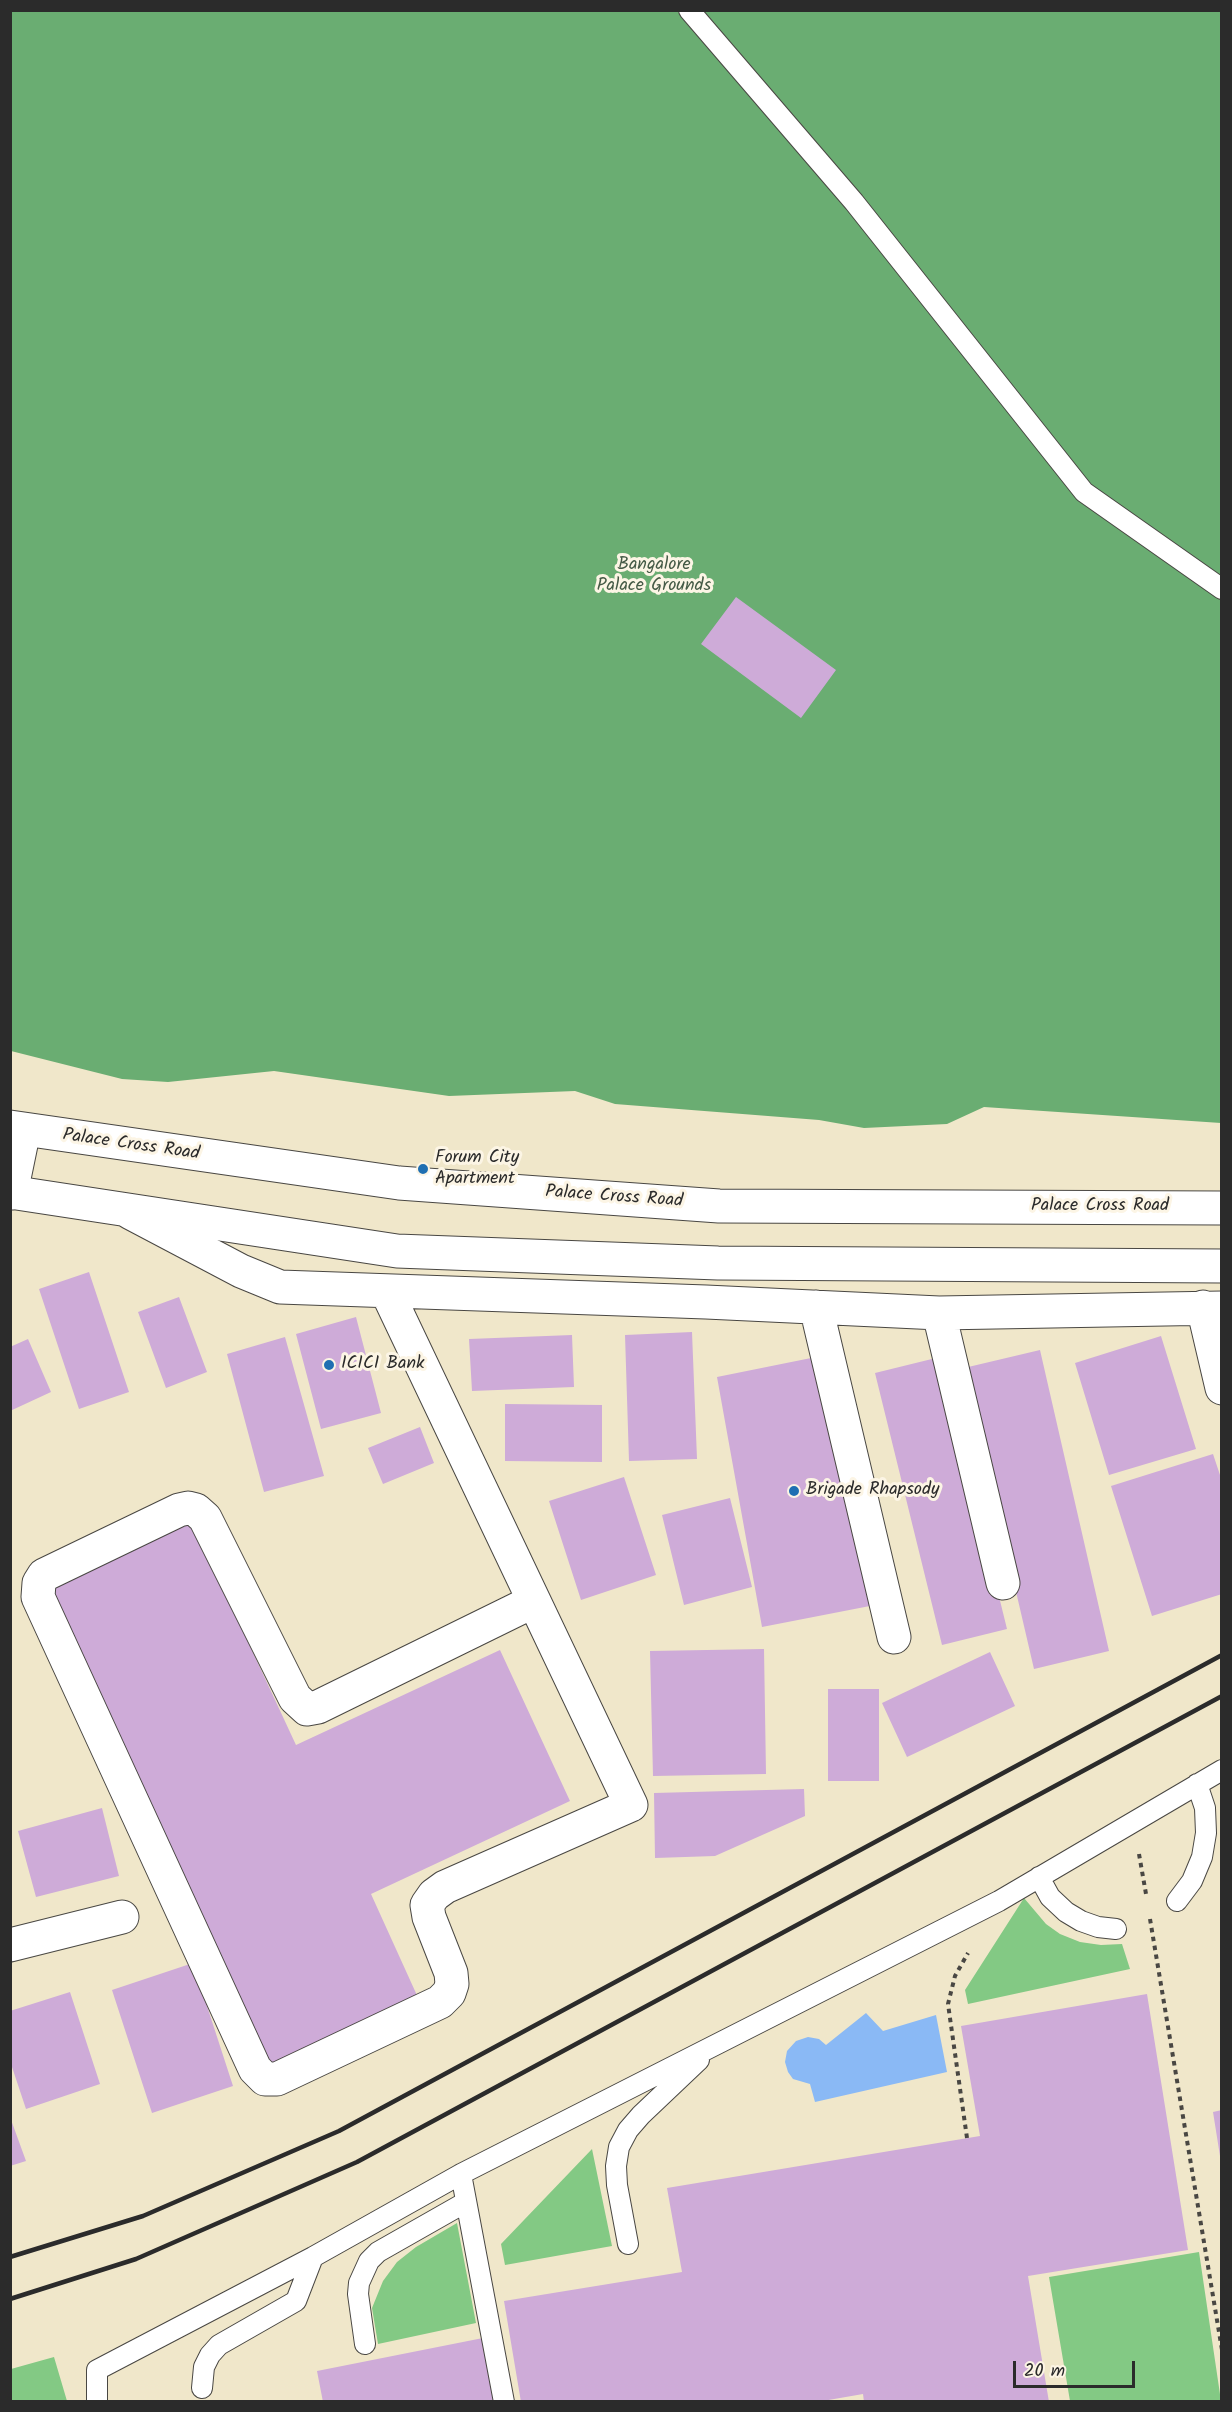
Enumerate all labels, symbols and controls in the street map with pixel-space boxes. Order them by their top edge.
park label: Bangalore Palace Grounds [597,555,711,598]
street label: Palace Cross Road [61,1126,201,1166]
place label: Forum City Apartment [435,1148,519,1190]
marker: Forum City Apartment [416,1162,430,1176]
street label: Palace Cross Road [544,1182,684,1214]
street label: Palace Cross Road [1031,1196,1169,1218]
place label: ICICI Bank [341,1354,424,1376]
marker: ICICI Bank [322,1358,336,1372]
place label: Brigade Rhapsody [806,1480,939,1502]
marker: Brigade Rhapsody [787,1484,801,1498]
scale bar [1016,2349,1138,2387]
text: 20 m [1024,2357,1065,2386]

